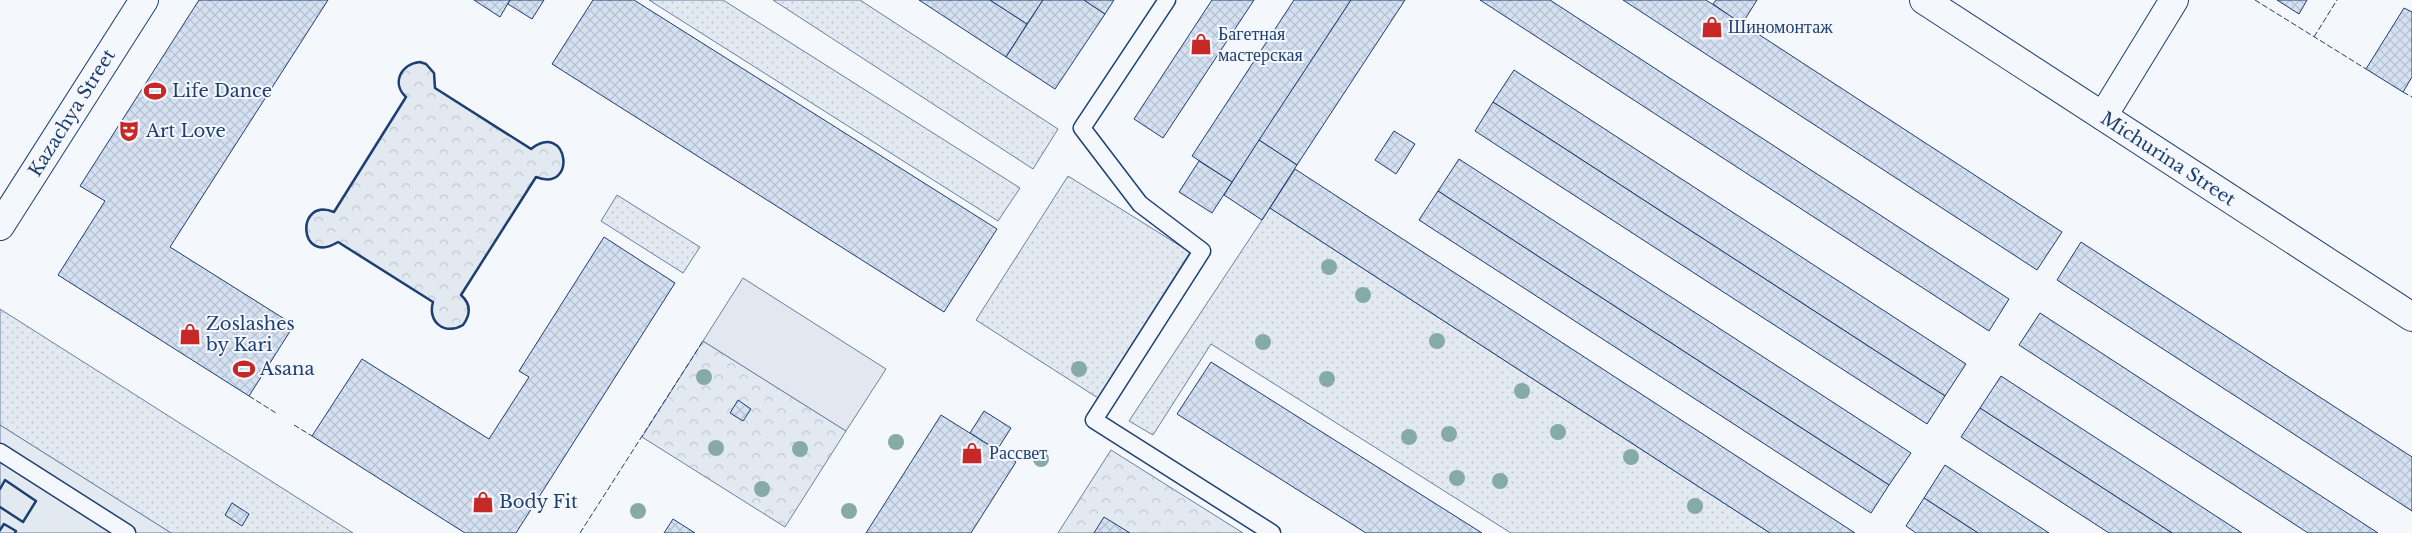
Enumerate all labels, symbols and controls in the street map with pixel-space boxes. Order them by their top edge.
shop icon: Шиномонтаж [1699,14,1725,40]
place label: Шиномонтаж [1728,16,1833,38]
place label: Багетная мастерская [1218,23,1303,66]
shop icon: Багетная мастерская [1188,31,1214,57]
street label: Kazachya Street [24,45,120,181]
sports icon: Life Dance [142,78,168,104]
place label: Life Dance [172,80,272,102]
street label: Michurina Street [2097,107,2240,211]
theatre icon: Art Love [116,118,142,144]
place label: Art Love [145,120,226,142]
place label: Zoslashes by Kari [205,313,295,356]
shop icon: Zoslashes by Kari [177,321,203,347]
sports icon: Asana [231,356,257,382]
place label: Asana [259,358,314,380]
shop icon: Рассвет [959,440,985,466]
place label: Рассвет [989,442,1047,464]
shop icon: Body Fit [470,489,496,515]
place label: Body Fit [499,491,578,513]

